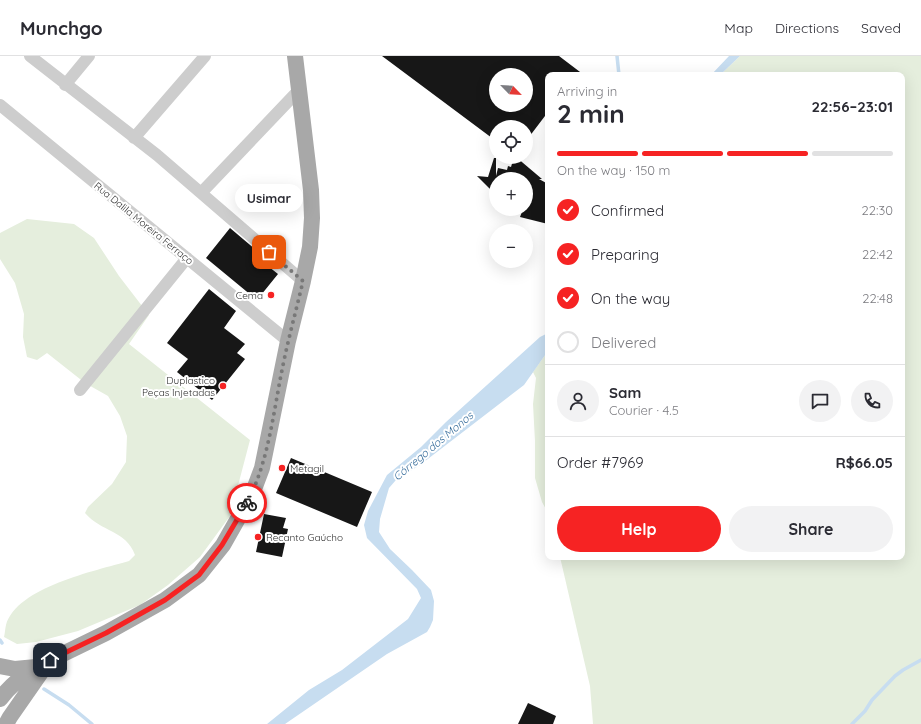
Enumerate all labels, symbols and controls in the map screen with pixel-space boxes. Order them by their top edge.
text: Munchgo [20,16,103,40]
text: Map [724,19,753,37]
text: Directions [775,19,839,37]
text: Saved [861,19,901,37]
north arrow [489,68,533,112]
map controls [489,68,533,268]
text: Arriving in [557,83,617,99]
text: 2 min [557,97,625,130]
text: 22:56–23:01 [811,97,893,116]
button: locate [489,120,533,164]
text: On the way · 150 m [557,162,670,178]
button: + [489,172,533,216]
street label: Rua Dalila Moreira Ferraço [91,179,196,268]
callout: Usimar [235,184,303,212]
text: Usimar [247,190,291,206]
icon: check [557,199,579,221]
text: Confirmed [591,201,664,220]
text: 22:30 [862,202,893,218]
button: − [489,224,533,268]
pin [252,235,286,269]
icon: bag [258,241,280,263]
icon: check [557,243,579,265]
text: Preparing [591,245,659,264]
text: 22:42 [862,246,893,262]
icon: check [557,287,579,309]
place label: Cema [236,289,263,302]
text: On the way [591,289,670,308]
marker: Cema [266,290,276,300]
text: 22:48 [862,290,893,306]
text: Delivered [591,333,656,352]
place label: Duplastico Peças Injetadas [142,374,215,399]
button: person [557,380,599,422]
button: chat [799,380,841,422]
button: phone [851,380,893,422]
marker: Duplastico Peças Injetadas [218,381,228,391]
text: Sam [609,383,641,402]
text: Courier · 4.5 [609,402,679,418]
water label: Córrego dos Monos [390,408,476,483]
text: Order #7969 [557,453,644,472]
text: R$66.05 [836,453,893,472]
place label: Metagil [290,462,324,475]
marker: Metagil [277,463,287,473]
courier [227,483,267,523]
icon: bike [236,492,258,514]
button: Help [557,506,721,552]
button: Share [729,506,893,552]
place label: Recanto Gaúcho [266,531,343,544]
marker: Recanto Gaúcho [253,532,263,542]
pin [33,643,67,677]
icon: home [39,649,61,671]

